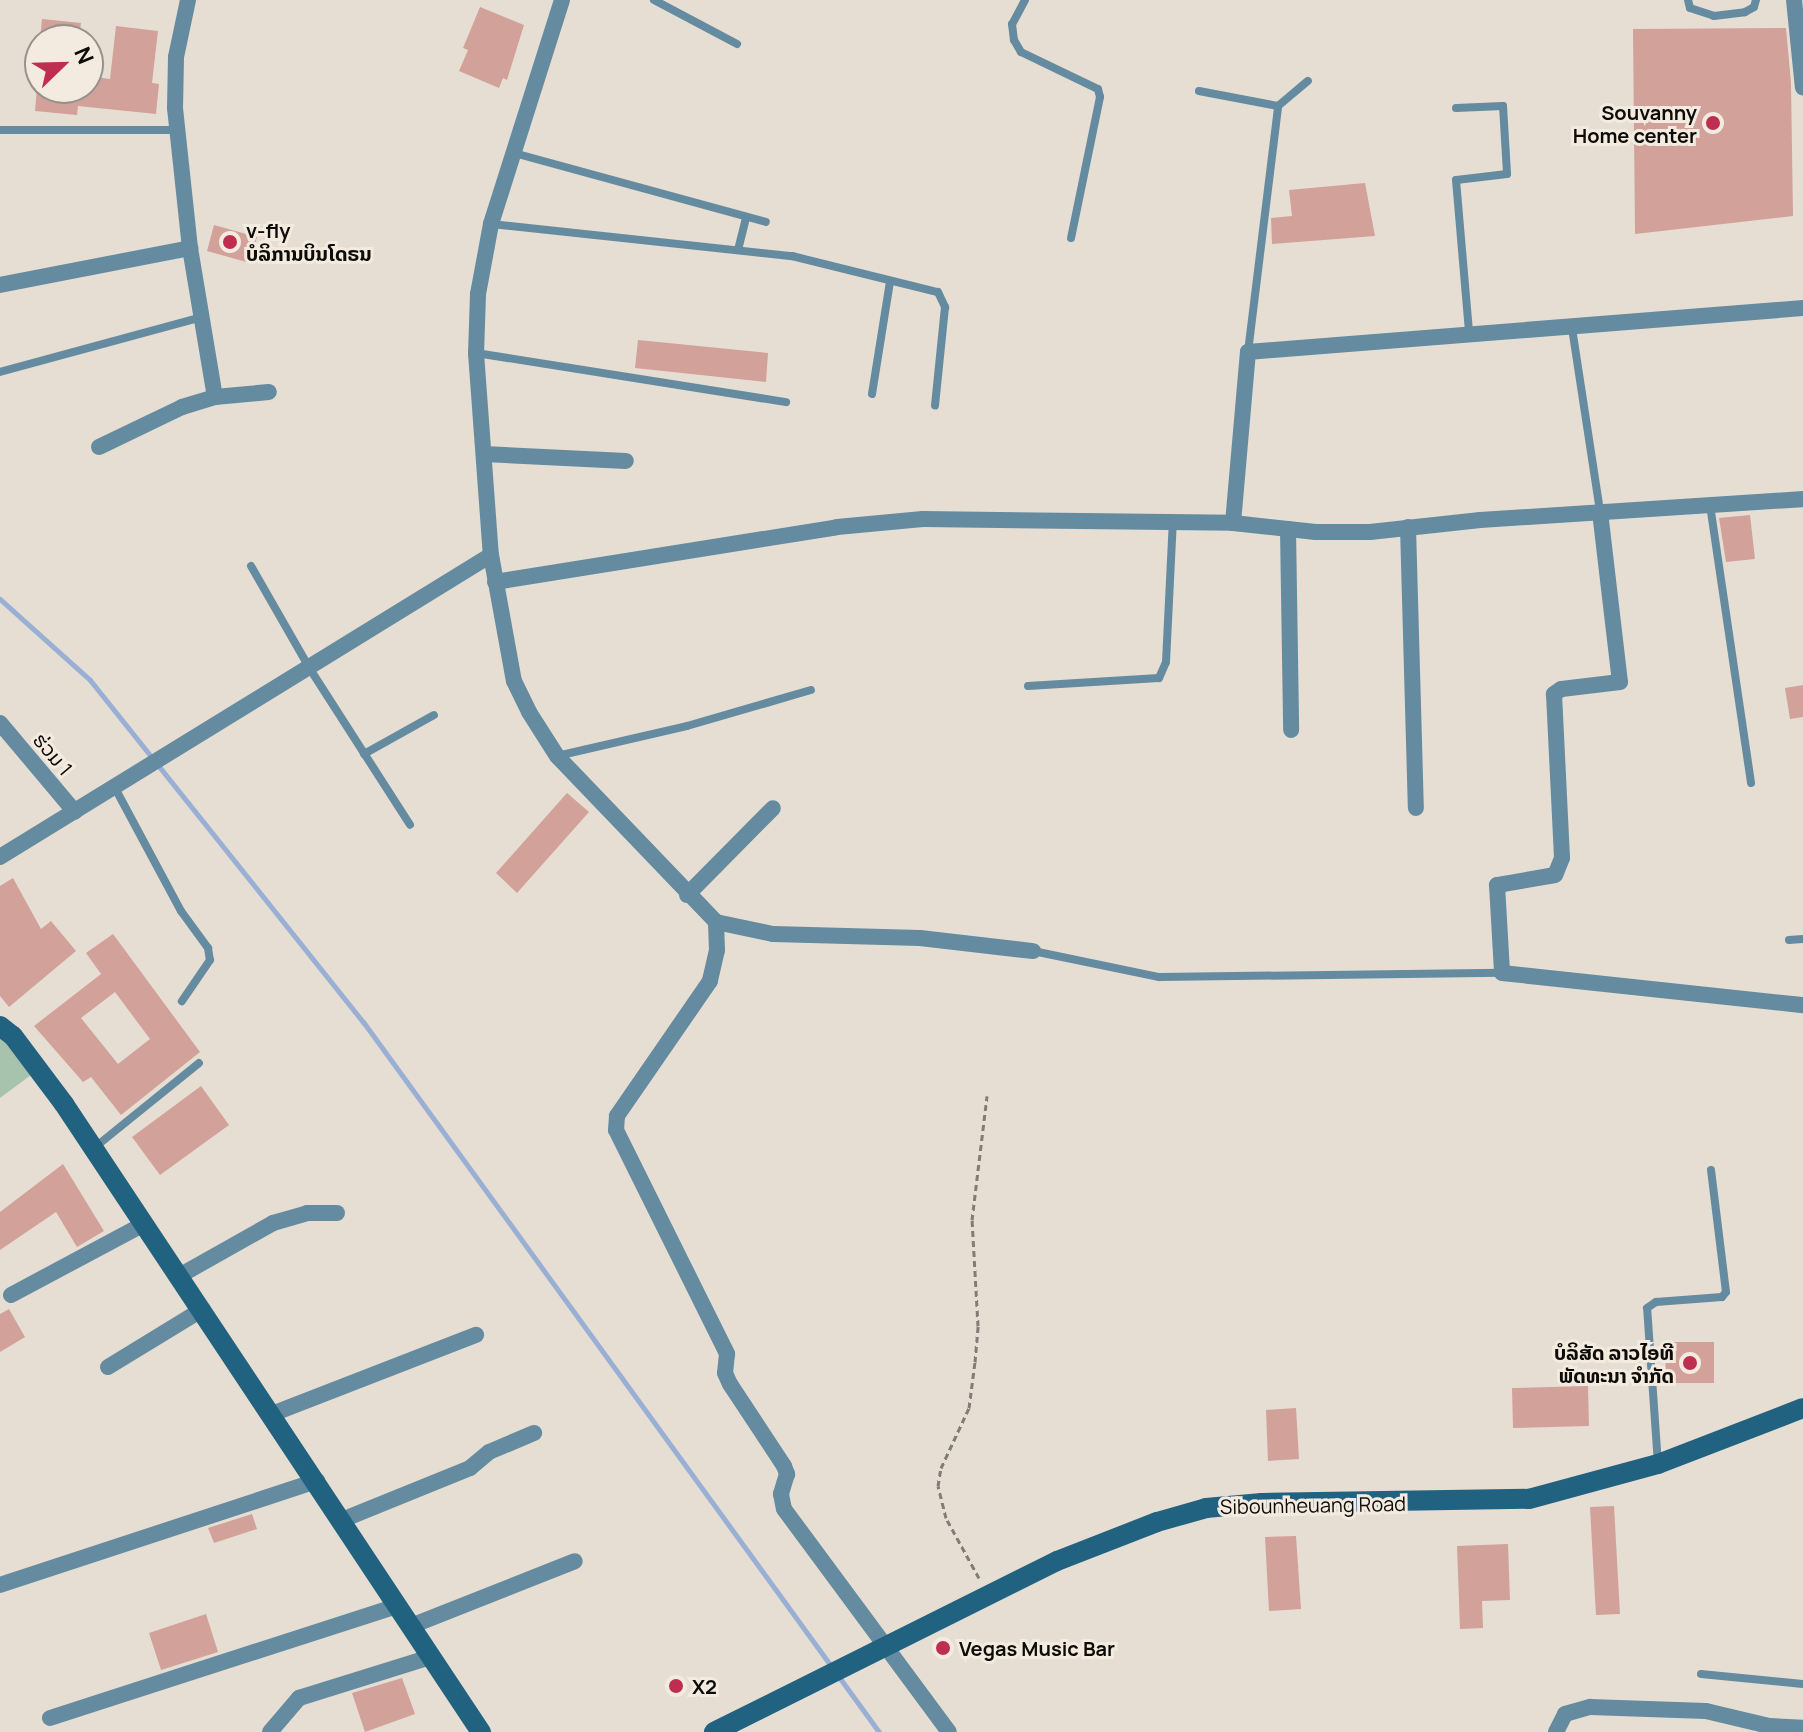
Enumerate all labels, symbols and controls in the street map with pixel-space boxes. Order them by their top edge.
north arrow [24,24,104,104]
text: N [67,42,101,69]
place label: Souvanny Home center [1573,100,1697,147]
marker: Souvanny Home center [1704,114,1722,132]
place label: v-fly ບໍລິການບິນໂດຣນ [246,218,372,265]
marker: v-fly ບໍລິການບິນໂດຣນ [221,233,239,251]
street label: ຮ່ວມ 1 [28,728,78,780]
place label: ບໍລິສັດ ລາວໄອທີ ພັດທະນາ ຈຳກັດ [1554,1340,1674,1387]
marker: ບໍລິສັດ ລາວໄອທີ ພັດທະນາ ຈຳກັດ [1681,1354,1699,1372]
street label: Sibounheuang Road [1220,1491,1406,1519]
place label: Vegas Music Bar [959,1636,1115,1660]
marker: Vegas Music Bar [934,1639,952,1657]
place label: X2 [692,1674,717,1698]
marker: X2 [667,1677,685,1695]

